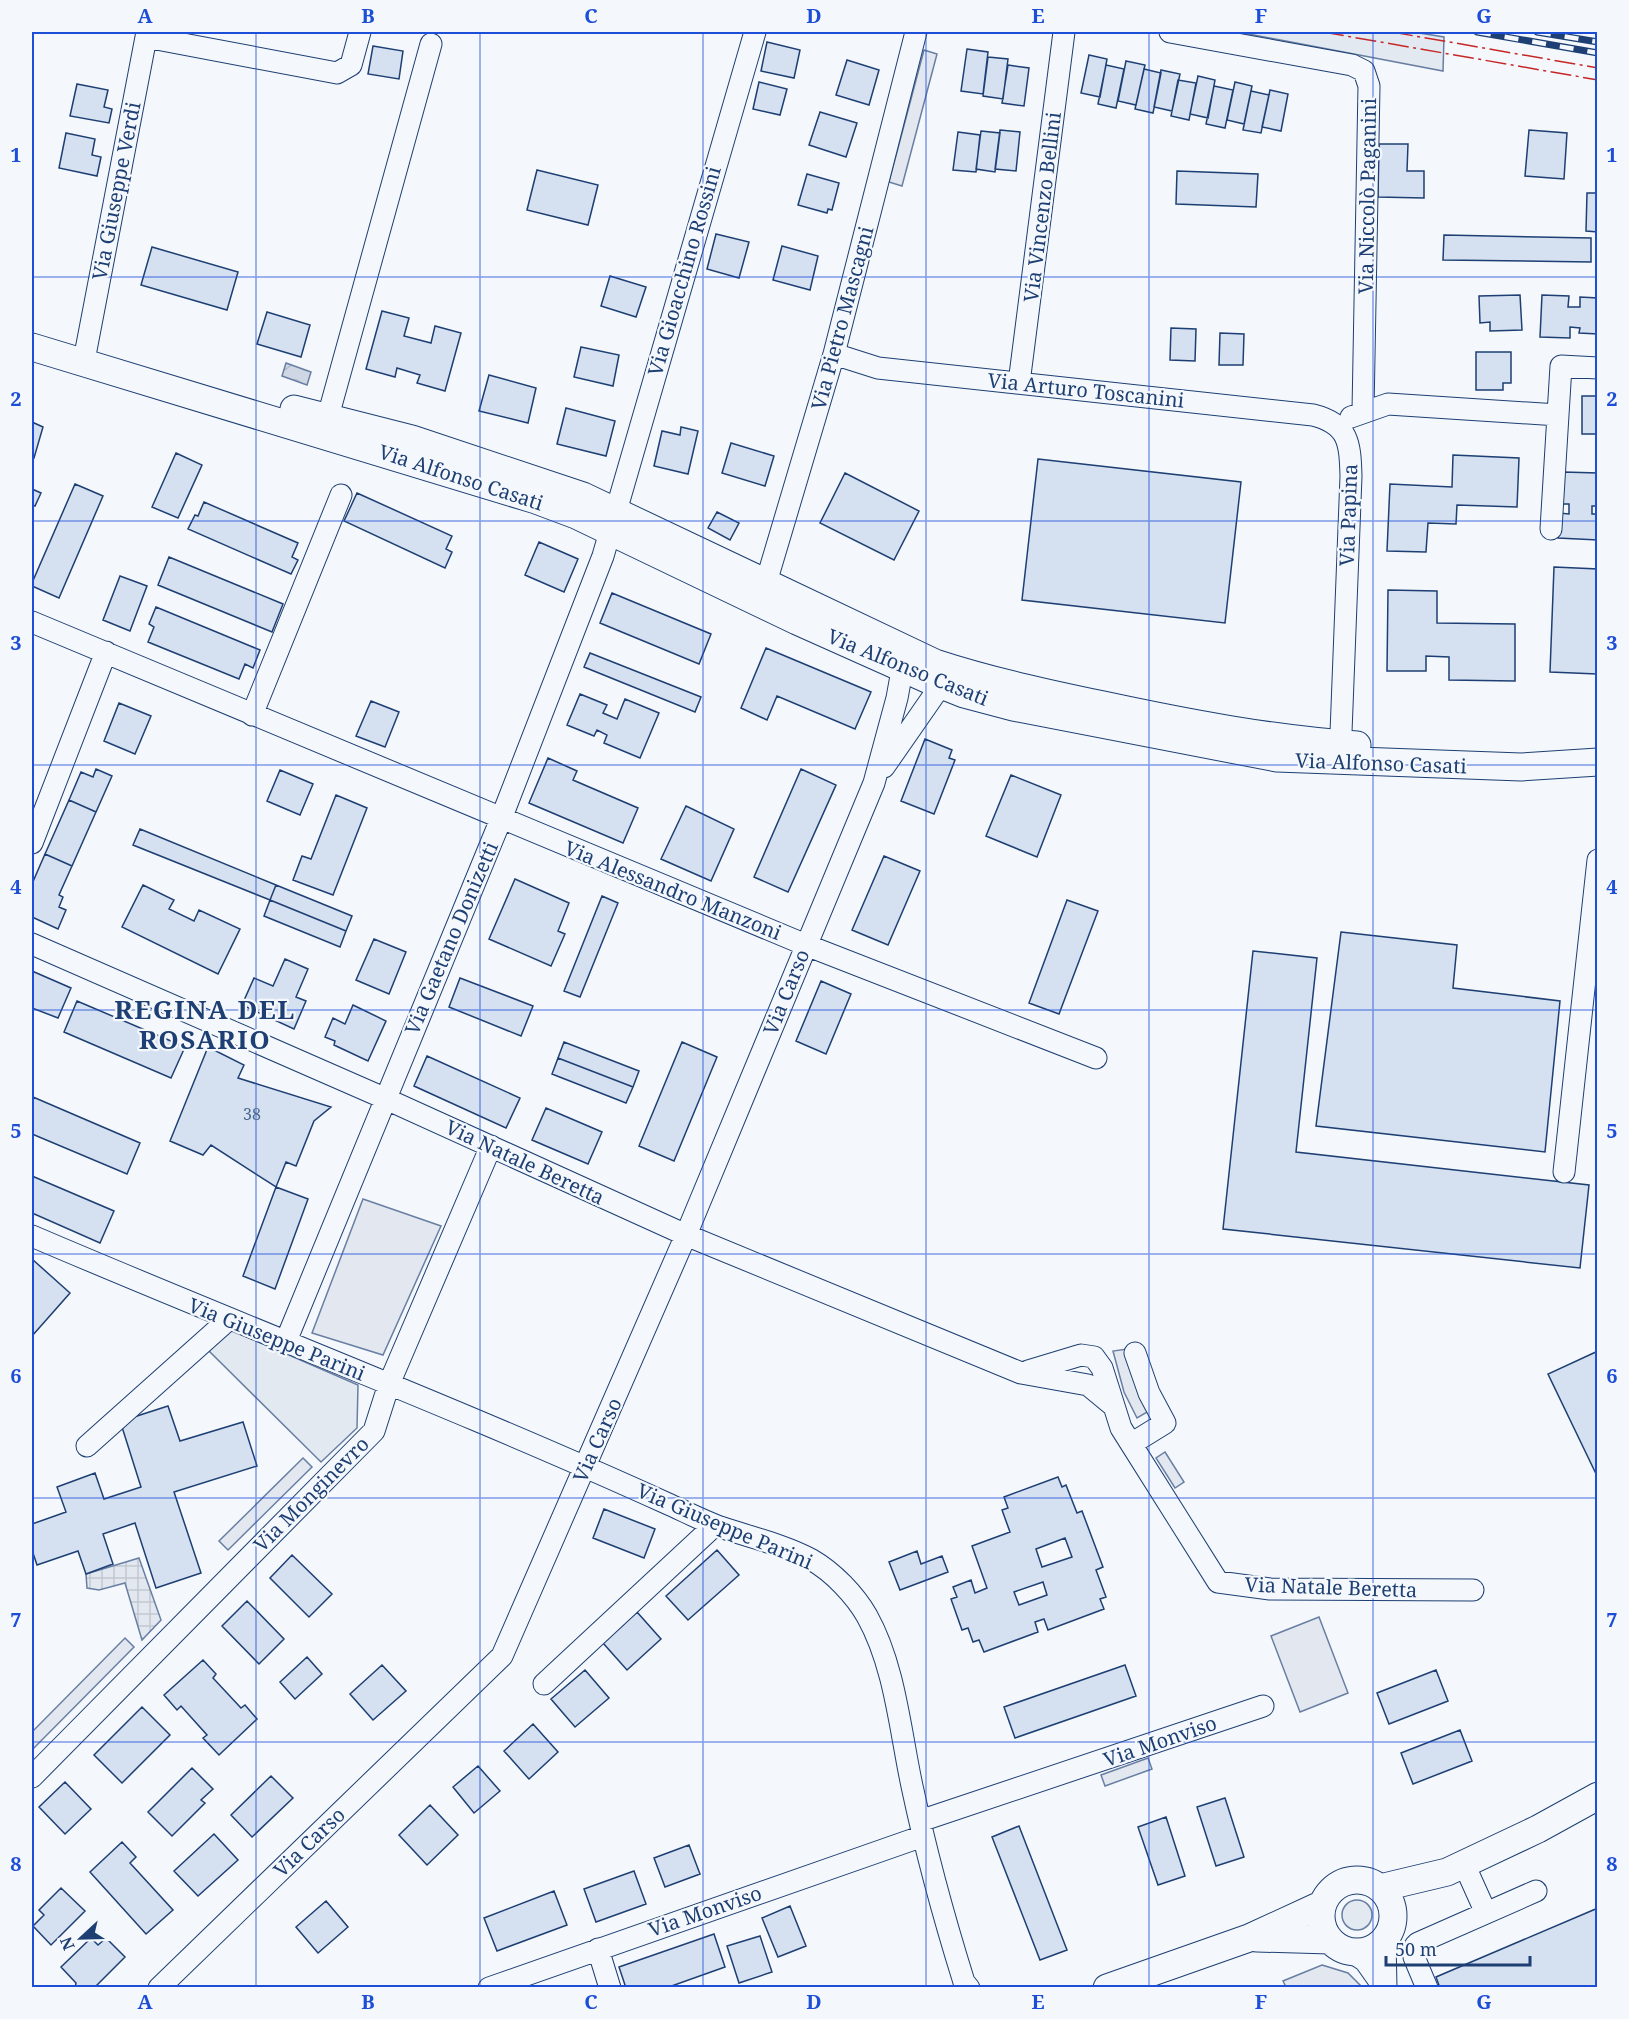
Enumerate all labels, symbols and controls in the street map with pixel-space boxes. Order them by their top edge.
text: A [137,2,153,29]
text: B [361,2,375,29]
text: C [584,2,598,29]
text: D [806,2,822,29]
text: E [1031,2,1045,29]
text: F [1255,2,1267,29]
text: G [1476,2,1492,29]
street label: Via Niccolò Paganini [1352,97,1382,294]
street label: Via Giuseppe Verdi [85,99,147,282]
street label: Via Vincenzo Bellini [1017,110,1067,304]
text: 1 [10,141,22,168]
text: 1 [1606,141,1618,168]
street label: Via Gioacchino Rossini [641,163,727,379]
street label: Via Pietro Mascagni [805,223,880,413]
street label: Via Arturo Toscanini [986,366,1186,414]
text: 2 [10,385,22,412]
text: 2 [1606,385,1618,412]
street label: Via Alfonso Casati [375,438,547,517]
street label: Via Papina [1333,463,1363,567]
street label: Via Alfonso Casati [823,622,993,712]
text: 3 [10,629,22,656]
text: 3 [1606,629,1618,656]
street label: Via Alfonso Casati [1295,747,1468,780]
street label: Via Alessandro Manzoni [560,834,786,946]
street label: Via Gaetano Donizetti [398,837,504,1039]
text: 4 [10,873,22,900]
text: 4 [1606,873,1618,900]
street label: Via Carso [757,945,815,1039]
district label: REGINA DEL ROSARIO [114,991,296,1057]
house number: 38 [243,1103,261,1125]
street label: Via Natale Beretta [441,1113,609,1211]
text: 5 [10,1117,22,1144]
text: 5 [1606,1117,1618,1144]
street label: Via Giuseppe Parini [185,1291,370,1387]
text: 6 [10,1362,22,1389]
text: 6 [1606,1362,1618,1389]
street label: Via Carso [566,1393,628,1487]
street label: Via Monginevro [247,1430,375,1558]
street label: Via Giuseppe Parini [633,1477,818,1575]
street label: Via Natale Beretta [1244,1570,1418,1604]
text: 7 [10,1606,22,1633]
text: 7 [1606,1606,1618,1633]
street label: Via Monviso [1100,1709,1220,1773]
street label: Via Carso [267,1801,351,1883]
text: 8 [10,1850,22,1877]
text: 8 [1606,1850,1618,1877]
street label: Via Monviso [645,1879,765,1943]
north arrow [51,1908,111,1968]
scale bar [1386,1929,1530,1967]
text: N [54,1933,80,1954]
text: 50 m [1395,1937,1437,1961]
text: A [137,1988,153,2015]
text: B [361,1988,375,2015]
text: C [584,1988,598,2015]
text: D [806,1988,822,2015]
text: E [1031,1988,1045,2015]
text: F [1255,1988,1267,2015]
text: G [1476,1988,1492,2015]

